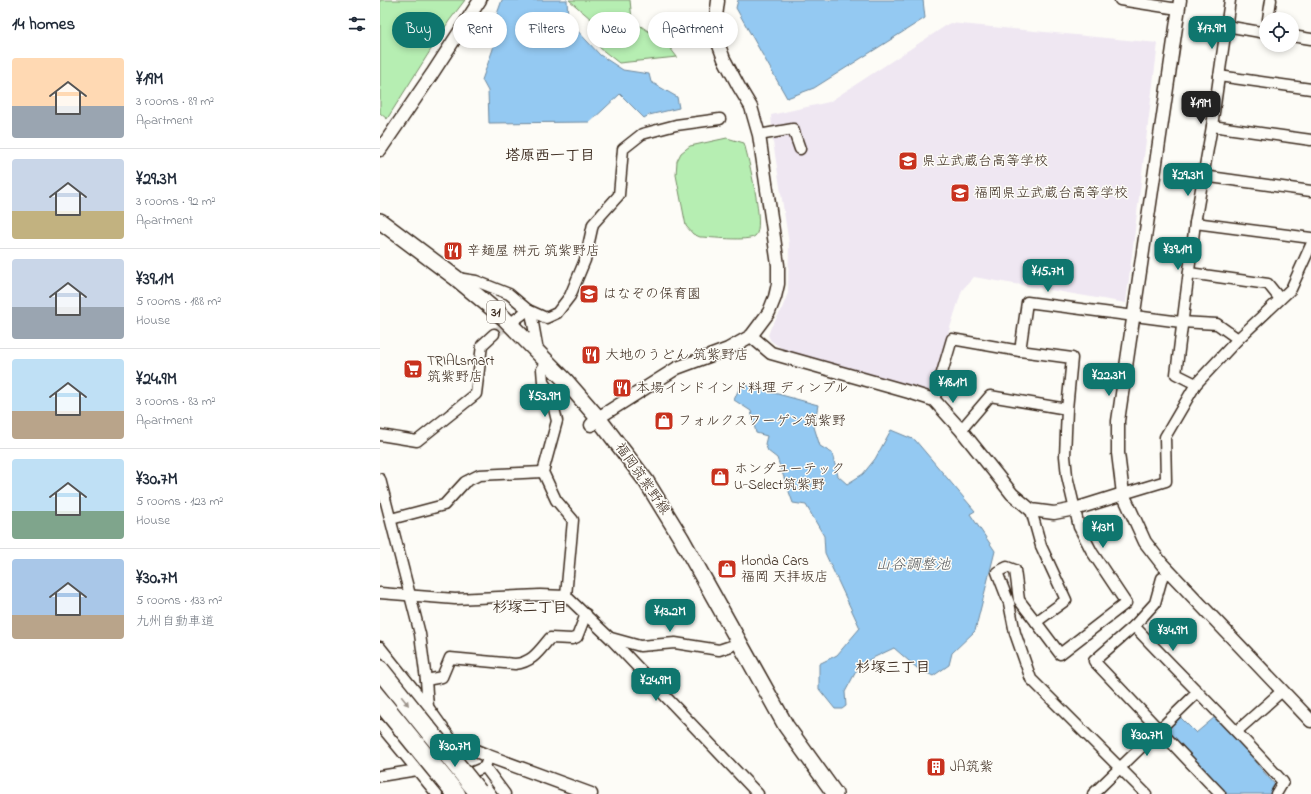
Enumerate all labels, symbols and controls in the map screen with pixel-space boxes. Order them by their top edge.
text: 14 homes [12,12,75,37]
chip: Buy [392,12,445,48]
chip: Rent [453,12,507,48]
chip: Filters [515,12,579,48]
chip: New [587,12,640,48]
chip: Apartment [648,12,738,48]
map controls [1259,12,1299,52]
button: locate [1259,12,1299,52]
icon: filters [346,13,368,35]
pin: ¥17.9M [1179,16,1245,50]
text: ¥17.9M [1197,19,1227,38]
text: ¥19M [136,67,163,92]
icon: home [44,74,92,122]
pin: ¥19M [1177,91,1225,125]
text: 3 rooms · 89 m² [136,92,214,111]
text: ¥19M [1190,94,1212,113]
text: Apartment [136,111,193,130]
district label: 塔原西一丁目 [505,145,595,167]
school or university icon: 県立武蔵台高等学校 [897,150,919,172]
place label: 県立武蔵台高等学校 [922,151,1048,172]
pin: ¥29.3M [1155,163,1221,197]
text: ¥29.3M [1172,166,1204,185]
text: ¥29.3M [136,167,177,192]
icon: home [44,175,92,223]
school or university icon: 福岡県立武蔵台高等学校 [949,182,971,204]
place label: 福岡県立武蔵台高等学校 [974,183,1128,204]
text: 3 rooms · 92 m² [136,192,216,211]
text: Apartment [136,211,193,230]
pin: ¥39.1M [1145,237,1211,271]
restaurant icon: 辛麺屋 桝元 筑紫野店 [442,240,464,262]
text: ¥39.1M [1163,240,1193,259]
place label: 辛麺屋 桝元 筑紫野店 [467,241,600,262]
pin: ¥15.7M [1015,259,1081,293]
text: ¥15.7M [1032,262,1064,281]
text: ¥39.1M [136,267,174,292]
icon: home [44,275,92,323]
school or university icon: はなぞの保育園 [578,283,600,305]
place label: はなぞの保育園 [603,284,701,305]
text: 5 rooms · 188 m² [136,292,221,311]
road number: 31 [487,301,505,323]
text: House [136,311,170,330]
restaurant icon: 大地のうどん 筑紫野店 [580,344,602,366]
place label: 大地のうどん 筑紫野店 [605,345,749,366]
place label: TRIALsmart 筑紫野店 [427,351,495,388]
supermarket icon: TRIALsmart 筑紫野店 [402,358,424,380]
pin: ¥22.3M [1076,363,1142,397]
text: ¥22.3M [1092,366,1126,385]
text: ¥24.9M [136,367,177,392]
pin: ¥18.1M [920,370,986,404]
text: ¥18.1M [939,373,967,392]
icon: home [44,375,92,423]
restaurant icon: 本場インドインド料理 ディンプル [611,377,633,399]
place label: 本場インドインド料理 ディンプル [636,378,849,399]
pin: ¥53.9M [512,384,578,418]
text: ¥53.9M [529,387,561,406]
text: 3 rooms · 83 m² [136,392,216,411]
shop icon: フォルクスワーゲン筑紫野 [653,410,675,432]
text: Apartment [136,411,193,430]
place label: フォルクスワーゲン筑紫野 [678,411,846,432]
street label: 福岡筑紫野線 [609,439,675,519]
place label: ホンダユーテック U-Select筑紫野 [734,459,845,496]
shop icon: ホンダユーテック U-Select筑紫野 [709,466,731,488]
text: ¥30.7M [136,467,178,492]
icon: home [44,475,92,523]
text: 5 rooms · 123 m² [136,492,223,511]
text: House [136,511,170,530]
pin: ¥13M [1079,515,1127,549]
text: ¥13M [1092,518,1114,537]
place label: Honda Cars 福岡 天拝坂店 [741,551,829,588]
water label: 山谷調整池 [875,554,951,576]
shop icon: Honda Cars 福岡 天拝坂店 [716,558,738,580]
text: ¥30.7M [136,566,178,591]
icon: home [44,575,92,623]
text: 5 rooms · 133 m² [136,591,222,610]
district label: 杉塚二丁目 [492,597,568,619]
pin: ¥13.2M [637,599,703,633]
text: ¥13.2M [654,602,686,621]
text: 九州自動車道 [136,612,214,631]
pin: ¥34.9M [1140,618,1206,652]
text: ¥34.9M [1158,621,1188,640]
district label: 杉塚三丁目 [855,657,931,679]
pin: ¥24.9M [623,668,689,702]
text: ¥24.9M [640,671,672,690]
one-way arrow [400,695,409,706]
pin: ¥30.7M [1114,723,1180,757]
text: ¥30.7M [1131,726,1163,745]
pin: ¥30.7M [422,734,488,768]
text: ¥30.7M [439,737,471,756]
building icon: JA筑紫 [925,756,947,778]
place label: JA筑紫 [950,757,993,778]

